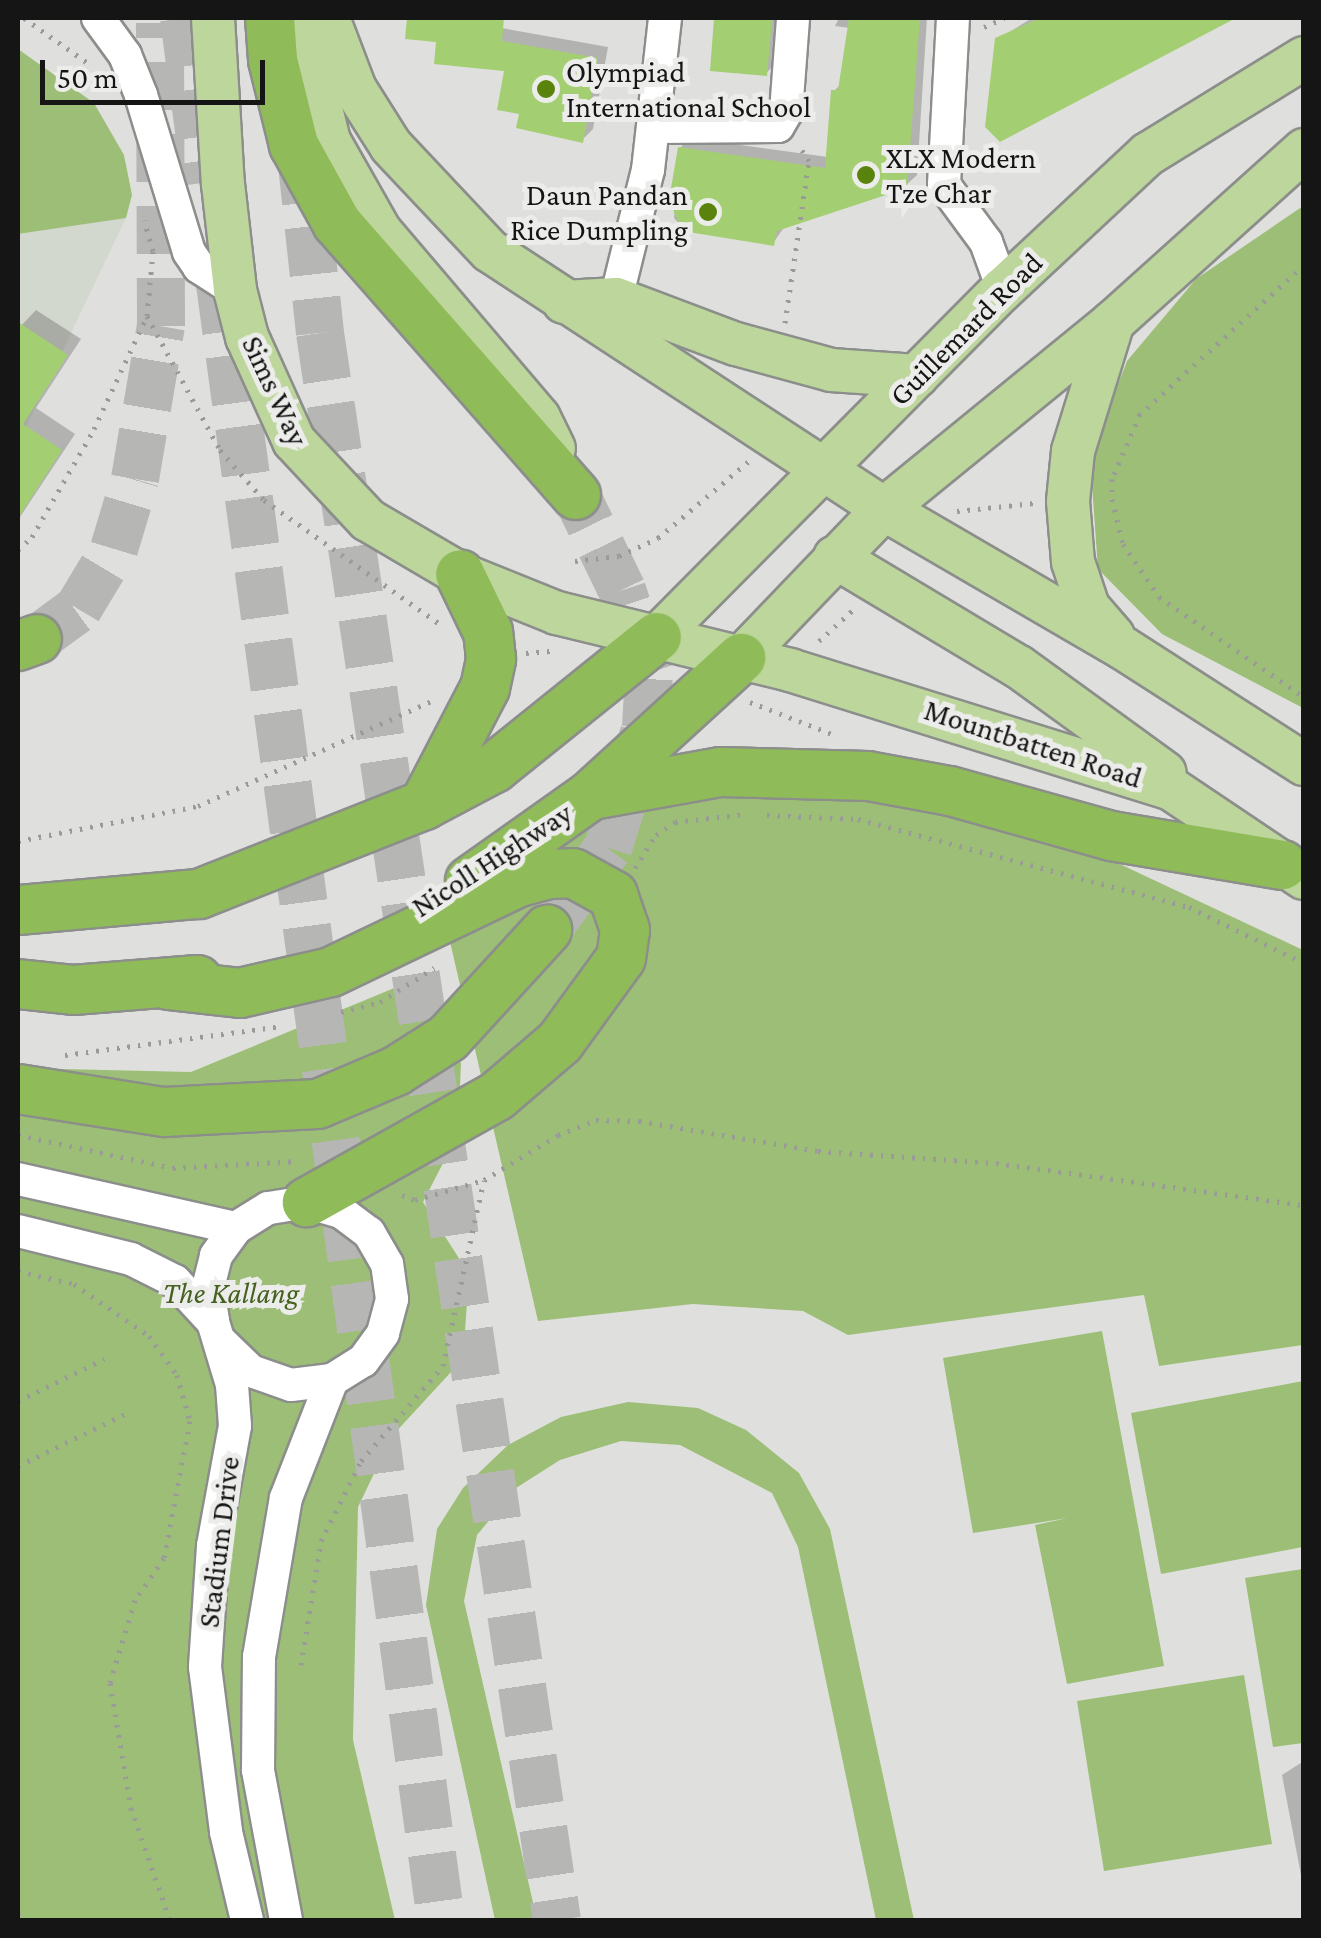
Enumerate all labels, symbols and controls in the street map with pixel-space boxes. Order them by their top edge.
scale bar [45,40,270,102]
place label: Olympiad International School [566,54,811,124]
text: 50 m [57,61,118,94]
marker: Olympiad International School [535,78,557,100]
place label: XLX Modern Tze Char [886,140,1036,210]
marker: XLX Modern Tze Char [855,164,877,186]
place label: Daun Pandan Rice Dumpling [510,177,688,248]
marker: Daun Pandan Rice Dumpling [697,201,719,223]
street label: Guillemard Road [882,245,1050,413]
street label: Sims Way [234,330,316,452]
street label: Mountbatten Road [920,692,1146,796]
street label: Nicoll Highway [405,795,579,925]
park label: The Kallang [163,1275,299,1311]
street label: Stadium Drive [191,1454,247,1630]

